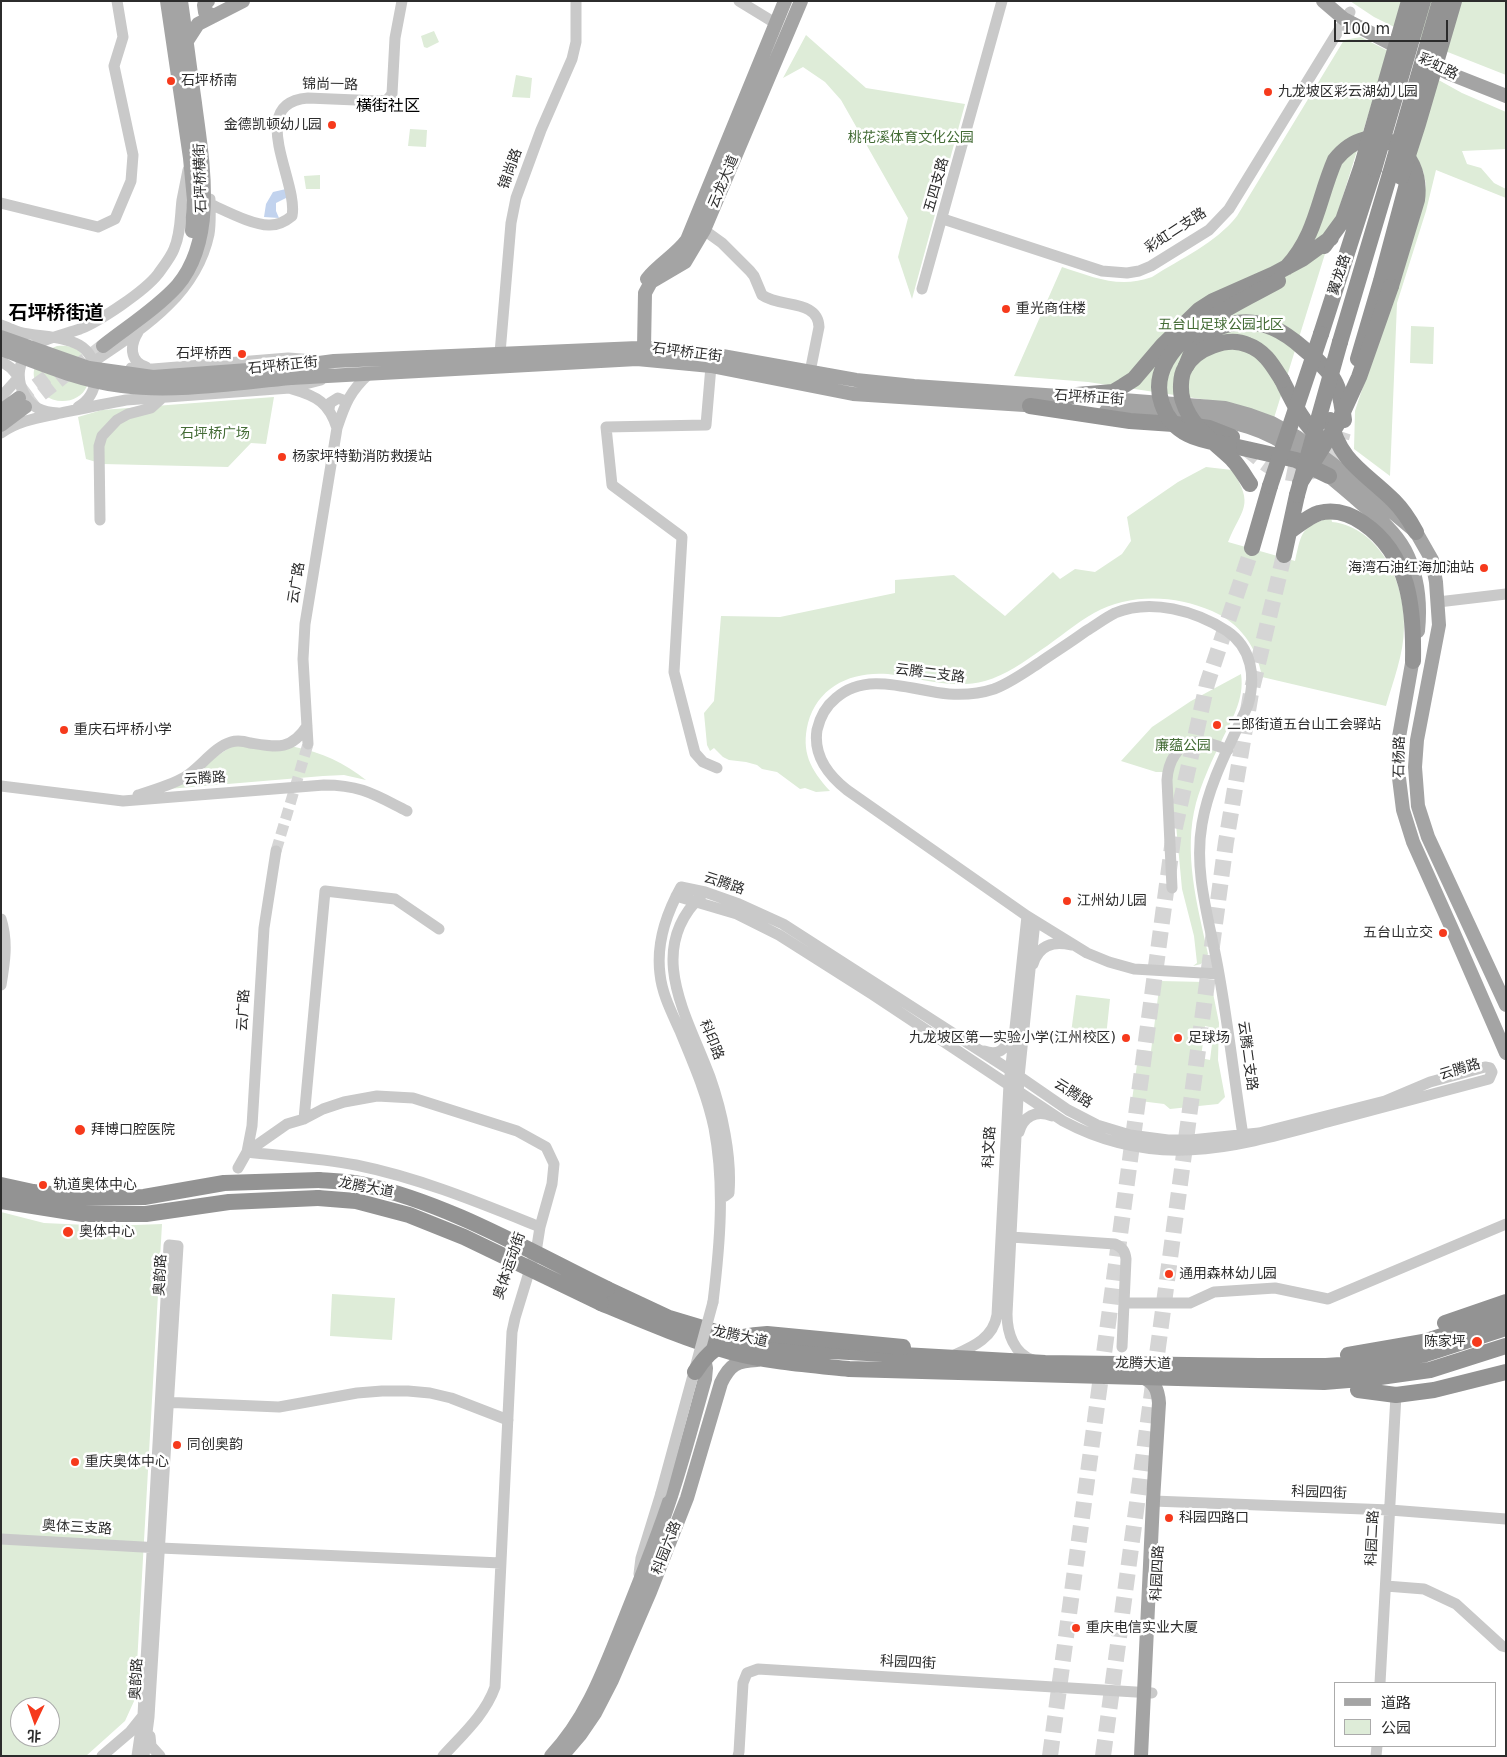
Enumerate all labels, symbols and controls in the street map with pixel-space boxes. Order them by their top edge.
scale bar [1337,10,1451,42]
text: 100 m [1342,20,1390,38]
street label: 彩虹路 [1415,50,1461,84]
place label: 石坪桥南 [181,73,237,89]
marker: 石坪桥南 [165,75,177,87]
street label: 锦尚一路 [302,76,358,94]
place label: 九龙坡区彩云湖幼儿园 [1278,84,1418,100]
marker: 九龙坡区彩云湖幼儿园 [1262,86,1274,98]
district label: 横街社区 [356,97,420,117]
place label: 金德凯顿幼儿园 [224,117,322,133]
marker: 金德凯顿幼儿园 [326,119,338,131]
park label: 桃花溪体育文化公园 [848,130,974,146]
street label: 石坪桥横街 [191,143,211,213]
street label: 锦尚路 [496,146,526,192]
street label: 云龙大道 [705,153,743,211]
street label: 五四支路 [921,156,953,214]
street label: 彩虹二支路 [1142,205,1210,257]
street label: 翼龙路 [1326,252,1354,298]
place label: 重光商住楼 [1016,301,1086,317]
district label: 石坪桥街道 [9,303,103,325]
marker: 重光商住楼 [1000,303,1012,315]
park label: 五台山足球公园北区 [1158,317,1284,333]
street label: 石坪桥正街 [651,340,723,366]
place label: 石坪桥西 [176,346,232,362]
marker: 石坪桥西 [236,348,248,360]
street label: 石坪桥正街 [247,354,319,378]
street label: 石坪桥正街 [1053,387,1125,409]
park label: 石坪桥广场 [180,426,250,442]
place label: 杨家坪特勤消防救援站 [292,449,432,465]
marker: 杨家坪特勤消防救援站 [276,451,288,463]
place label: 海湾石油红海加油站 [1348,560,1474,576]
street label: 云广路 [285,561,309,605]
marker: 海湾石油红海加油站 [1478,562,1490,574]
street label: 云腾二支路 [894,661,966,687]
place label: 二郎街道五台山工会驿站 [1227,717,1381,733]
marker: 二郎街道五台山工会驿站 [1211,719,1223,731]
place label: 重庆石坪桥小学 [74,722,172,738]
marker: 重庆石坪桥小学 [58,724,70,736]
street label: 石杨路 [1391,736,1409,778]
park label: 廉蕴公园 [1155,738,1211,754]
street label: 云腾路 [183,769,227,789]
street label: 云腾路 [701,870,747,898]
place label: 江州幼儿园 [1077,893,1147,909]
marker: 江州幼儿园 [1061,895,1073,907]
place label: 五台山立交 [1363,925,1433,941]
marker: 五台山立交 [1437,927,1449,939]
street label: 云广路 [235,989,253,1031]
street label: 科印路 [695,1017,727,1063]
street label: 云腾二支路 [1234,1020,1260,1092]
place label: 九龙坡区第一实验小学(江州校区) [909,1030,1116,1046]
place label: 足球场 [1188,1030,1230,1046]
marker: 九龙坡区第一实验小学(江州校区) [1120,1032,1132,1044]
marker: 足球场 [1172,1032,1184,1044]
street label: 云腾路 [1437,1056,1483,1084]
street label: 云腾路 [1051,1076,1095,1112]
place label: 拜博口腔医院 [91,1122,175,1138]
marker: 拜博口腔医院 [73,1123,87,1137]
street label: 科文路 [981,1126,999,1168]
street label: 龙腾大道 [337,1174,395,1202]
place label: 轨道奥体中心 [53,1177,137,1193]
marker: 轨道奥体中心 [37,1179,49,1191]
place label: 奥体中心 [79,1224,135,1240]
marker: 奥体中心 [61,1225,75,1239]
street label: 奥体运动街 [491,1230,529,1302]
street label: 奥韵路 [152,1254,170,1296]
place label: 通用森林幼儿园 [1179,1266,1277,1282]
marker: 通用森林幼儿园 [1163,1268,1175,1280]
street label: 龙腾大道 [711,1323,769,1351]
place label: 陈家坪 [1424,1334,1466,1350]
marker: 陈家坪 [1470,1335,1484,1349]
street label: 龙腾大道 [1115,1355,1171,1373]
place label: 同创奥韵 [187,1437,243,1453]
marker: 同创奥韵 [171,1439,183,1451]
place label: 重庆奥体中心 [85,1454,169,1470]
marker: 重庆奥体中心 [69,1456,81,1468]
street label: 科园四街 [1291,1484,1347,1502]
place label: 科园四路口 [1179,1510,1249,1526]
street label: 科园二路 [1363,1510,1383,1566]
marker: 科园四路口 [1163,1512,1175,1524]
street label: 奥体三支路 [42,1518,112,1538]
street label: 科园六路 [649,1519,685,1577]
street label: 科园四路 [1148,1545,1168,1601]
place label: 重庆电信实业大厦 [1086,1620,1198,1636]
marker: 重庆电信实业大厦 [1070,1622,1082,1634]
street label: 科园四街 [880,1653,936,1673]
street label: 奥韵路 [128,1658,146,1700]
legend [1334,1682,1497,1747]
text: 道路 [1381,1694,1411,1712]
north arrow [10,1697,60,1747]
text: 公园 [1381,1719,1411,1737]
text: 北 [27,1728,42,1744]

